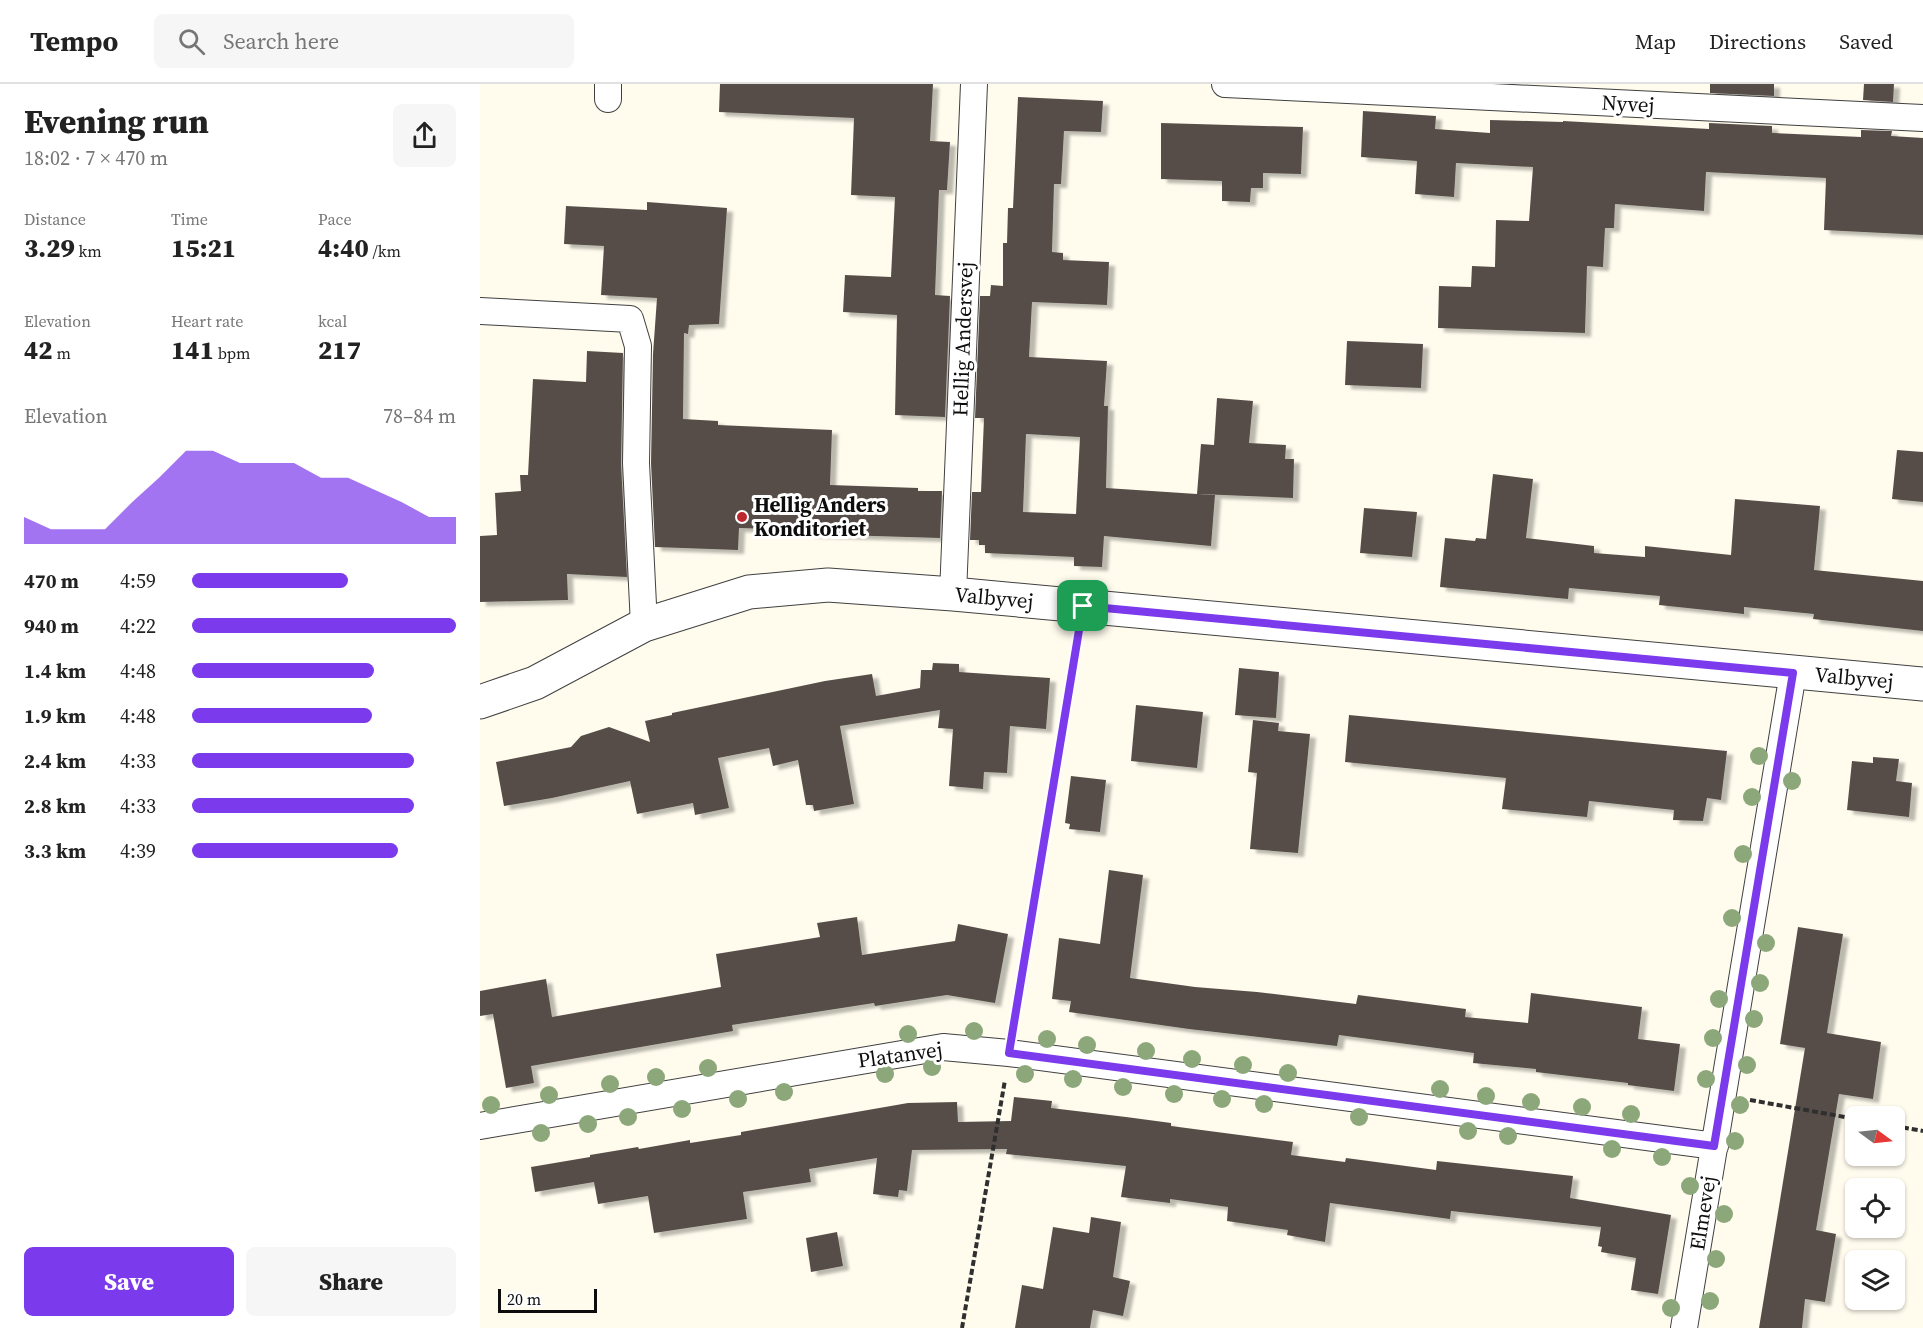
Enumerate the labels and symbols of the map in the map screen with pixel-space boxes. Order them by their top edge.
street label: Nyvej [1601,88,1655,119]
street label: Hellig Andersvej [945,261,980,417]
place label: Hellig Anders Konditoriet [754,490,886,543]
marker: Hellig Anders Konditoriet [735,510,749,524]
street label: Valbyvej [953,580,1035,615]
pin [1057,580,1108,631]
street label: Valbyvej [1813,660,1895,695]
street label: Platanvej [856,1034,944,1075]
north arrow [1845,1106,1905,1166]
street label: Elmevej [1682,1174,1723,1252]
scale bar [498,1286,597,1314]

